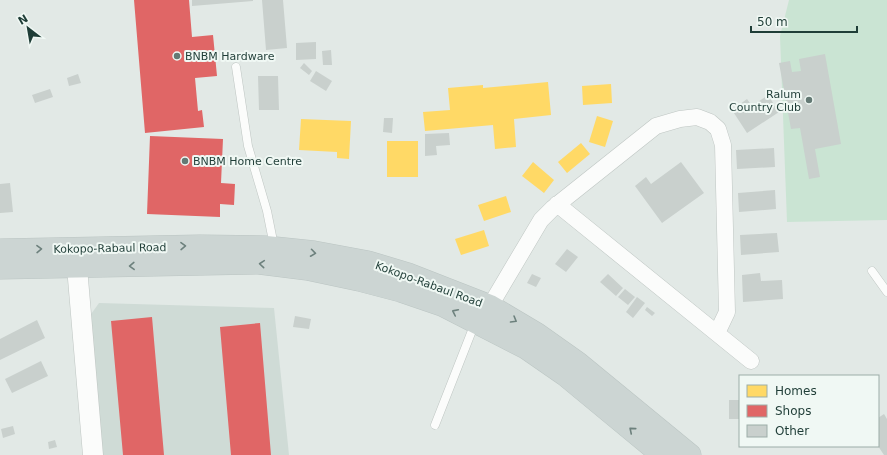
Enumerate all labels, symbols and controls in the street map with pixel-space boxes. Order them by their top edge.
north arrow [8,8,48,48]
scale bar [751,8,857,34]
text: N [16,12,30,28]
text: 50 m [757,15,788,29]
place label: BNBM Hardware [185,50,275,63]
marker: BNBM Hardware [172,51,182,61]
place label: Ralum Country Club [729,88,801,114]
marker: Ralum Country Club [804,95,814,105]
place label: BNBM Home Centre [193,155,302,168]
marker: BNBM Home Centre [180,156,190,166]
street label: Kokopo-Rabaul Road [53,241,167,256]
one-way arrow [180,242,186,250]
one-way arrow [36,245,42,253]
one-way arrow [310,248,316,257]
street label: Kokopo-Rabaul Road [374,259,484,310]
one-way arrow [259,260,265,269]
one-way arrow [129,261,135,270]
one-way arrow [451,309,459,317]
one-way arrow [510,316,517,323]
legend [739,375,879,447]
text: Homes [775,384,817,398]
text: Shops [775,404,811,418]
text: Other [775,424,809,438]
one-way arrow [629,427,637,434]

